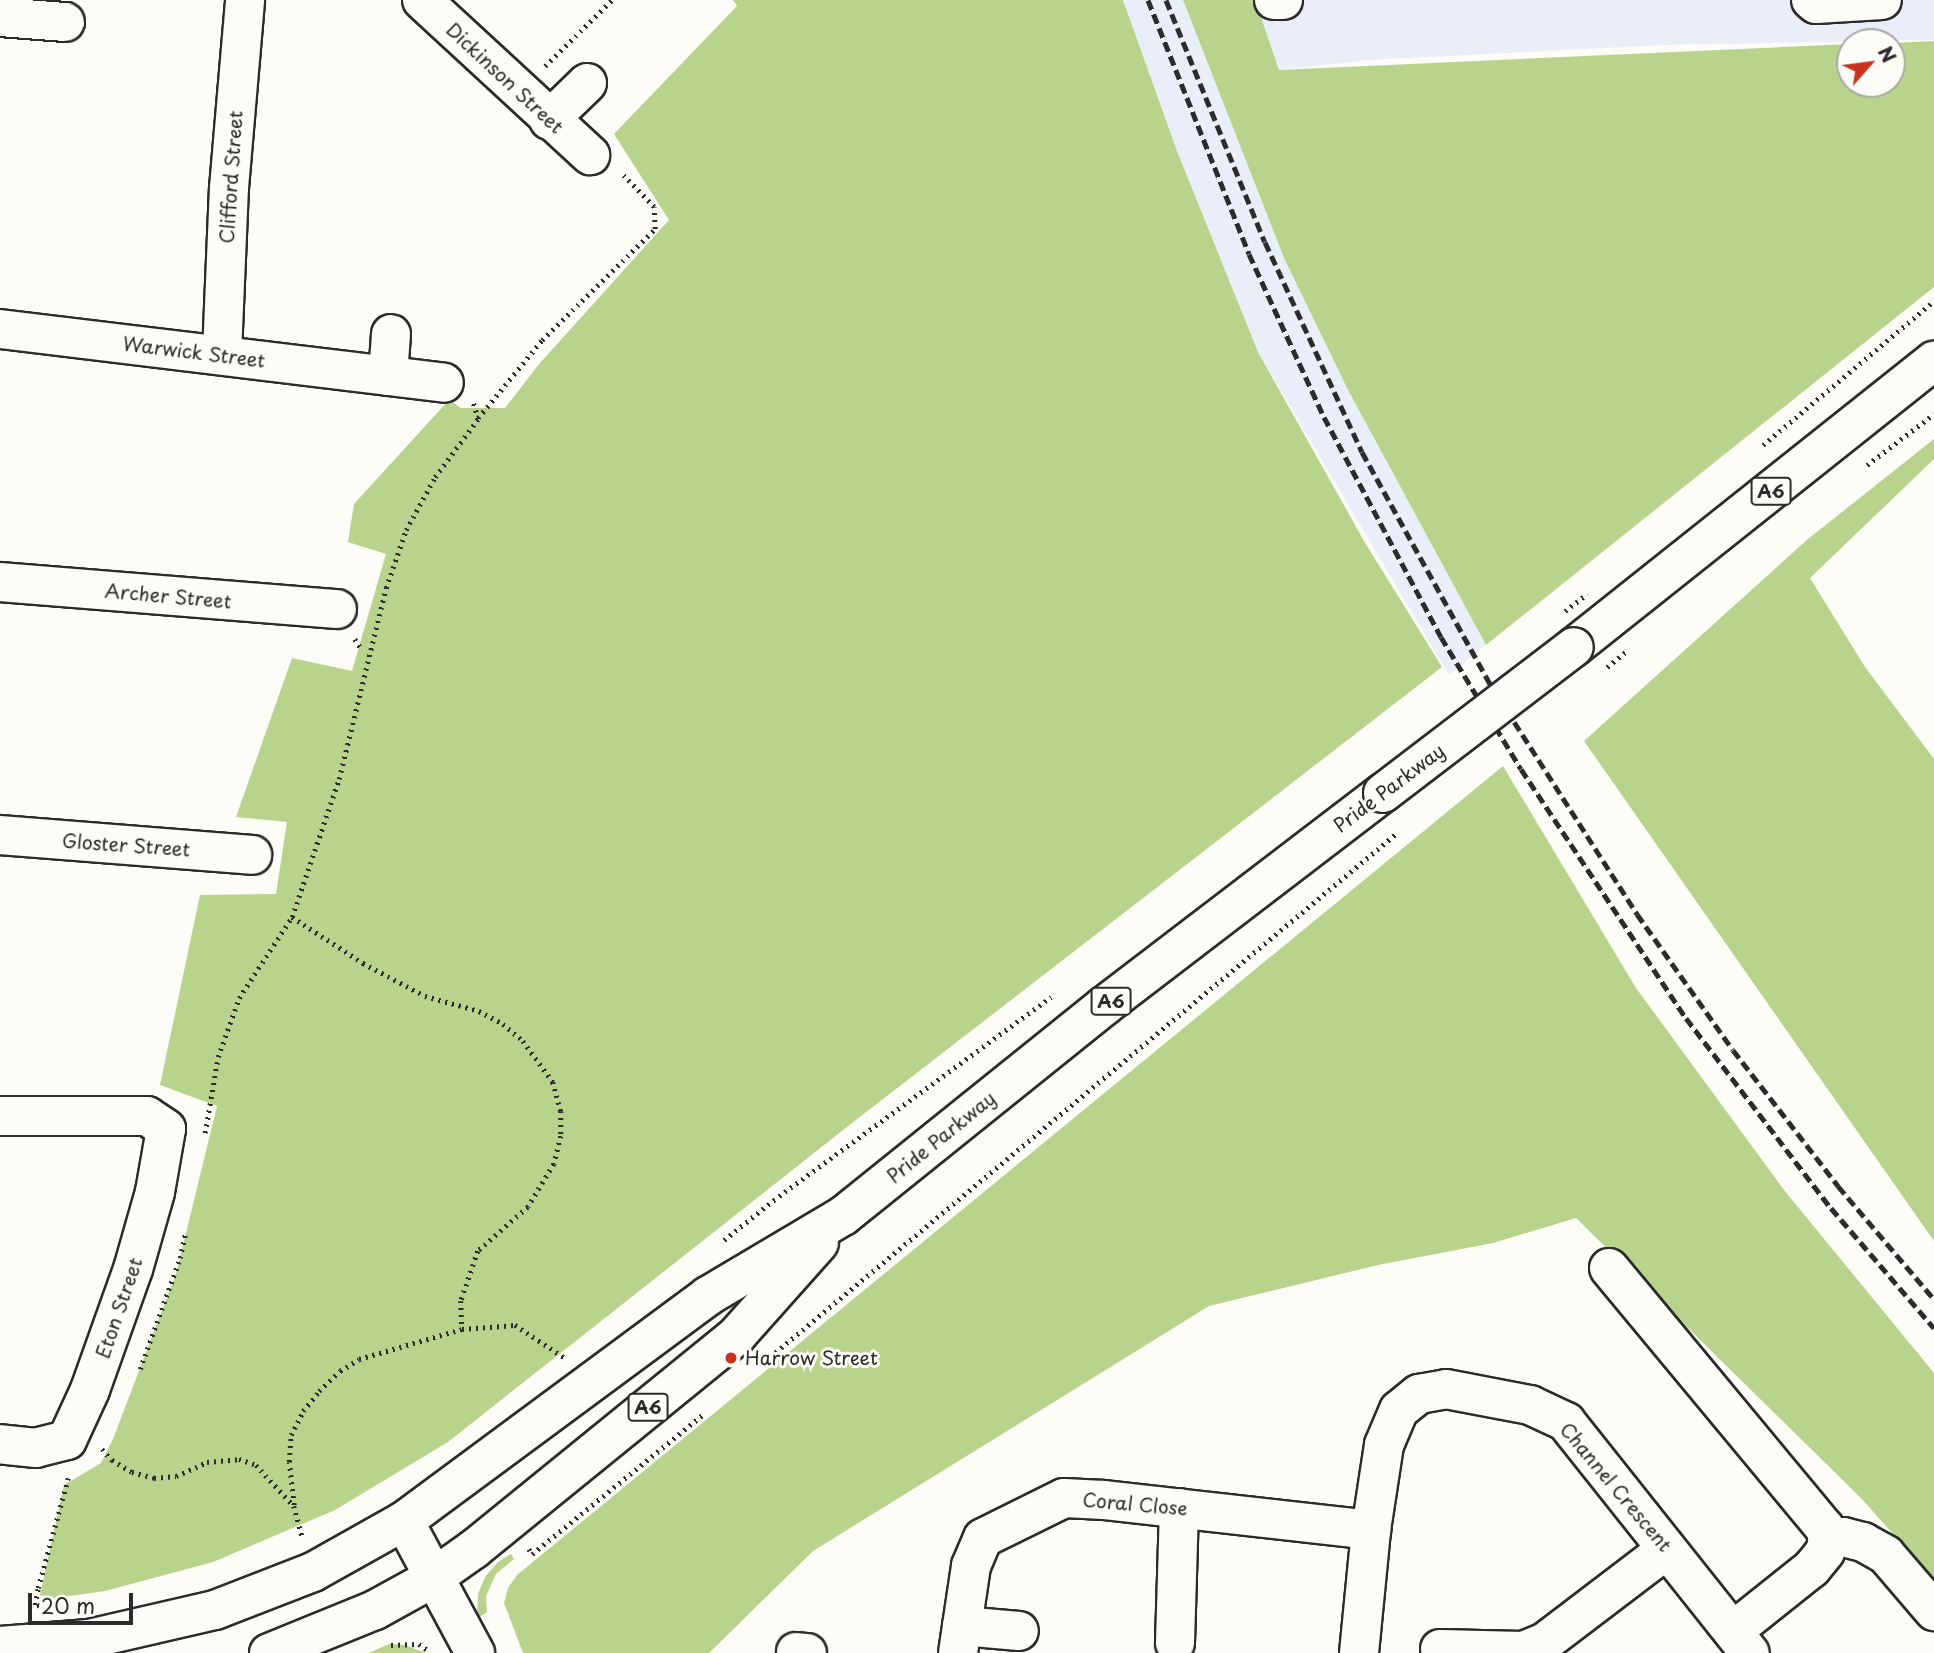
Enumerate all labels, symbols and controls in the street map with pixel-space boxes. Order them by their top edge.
street label: Dickinson Street [442,18,568,138]
north arrow [1836,28,1906,98]
text: N [1872,41,1904,67]
street label: Clifford Street [215,110,247,244]
street label: Warwick Street [121,332,267,372]
road number: A6 [1750,476,1792,505]
street label: Archer Street [104,579,232,613]
street label: Pride Parkway [1329,739,1449,837]
street label: Gloster Street [61,829,191,861]
road number: A6 [1090,986,1132,1016]
street label: Pride Parkway [882,1086,1000,1188]
street label: Eton Street [91,1255,147,1361]
place label: Harrow Street [745,1347,877,1369]
marker: Harrow Street [723,1350,739,1366]
road number: A6 [627,1392,669,1422]
street label: Channel Crescent [1555,1418,1677,1556]
street label: Coral Close [1082,1488,1188,1520]
scale bar [32,1580,136,1624]
text: 20 m [41,1589,95,1621]

